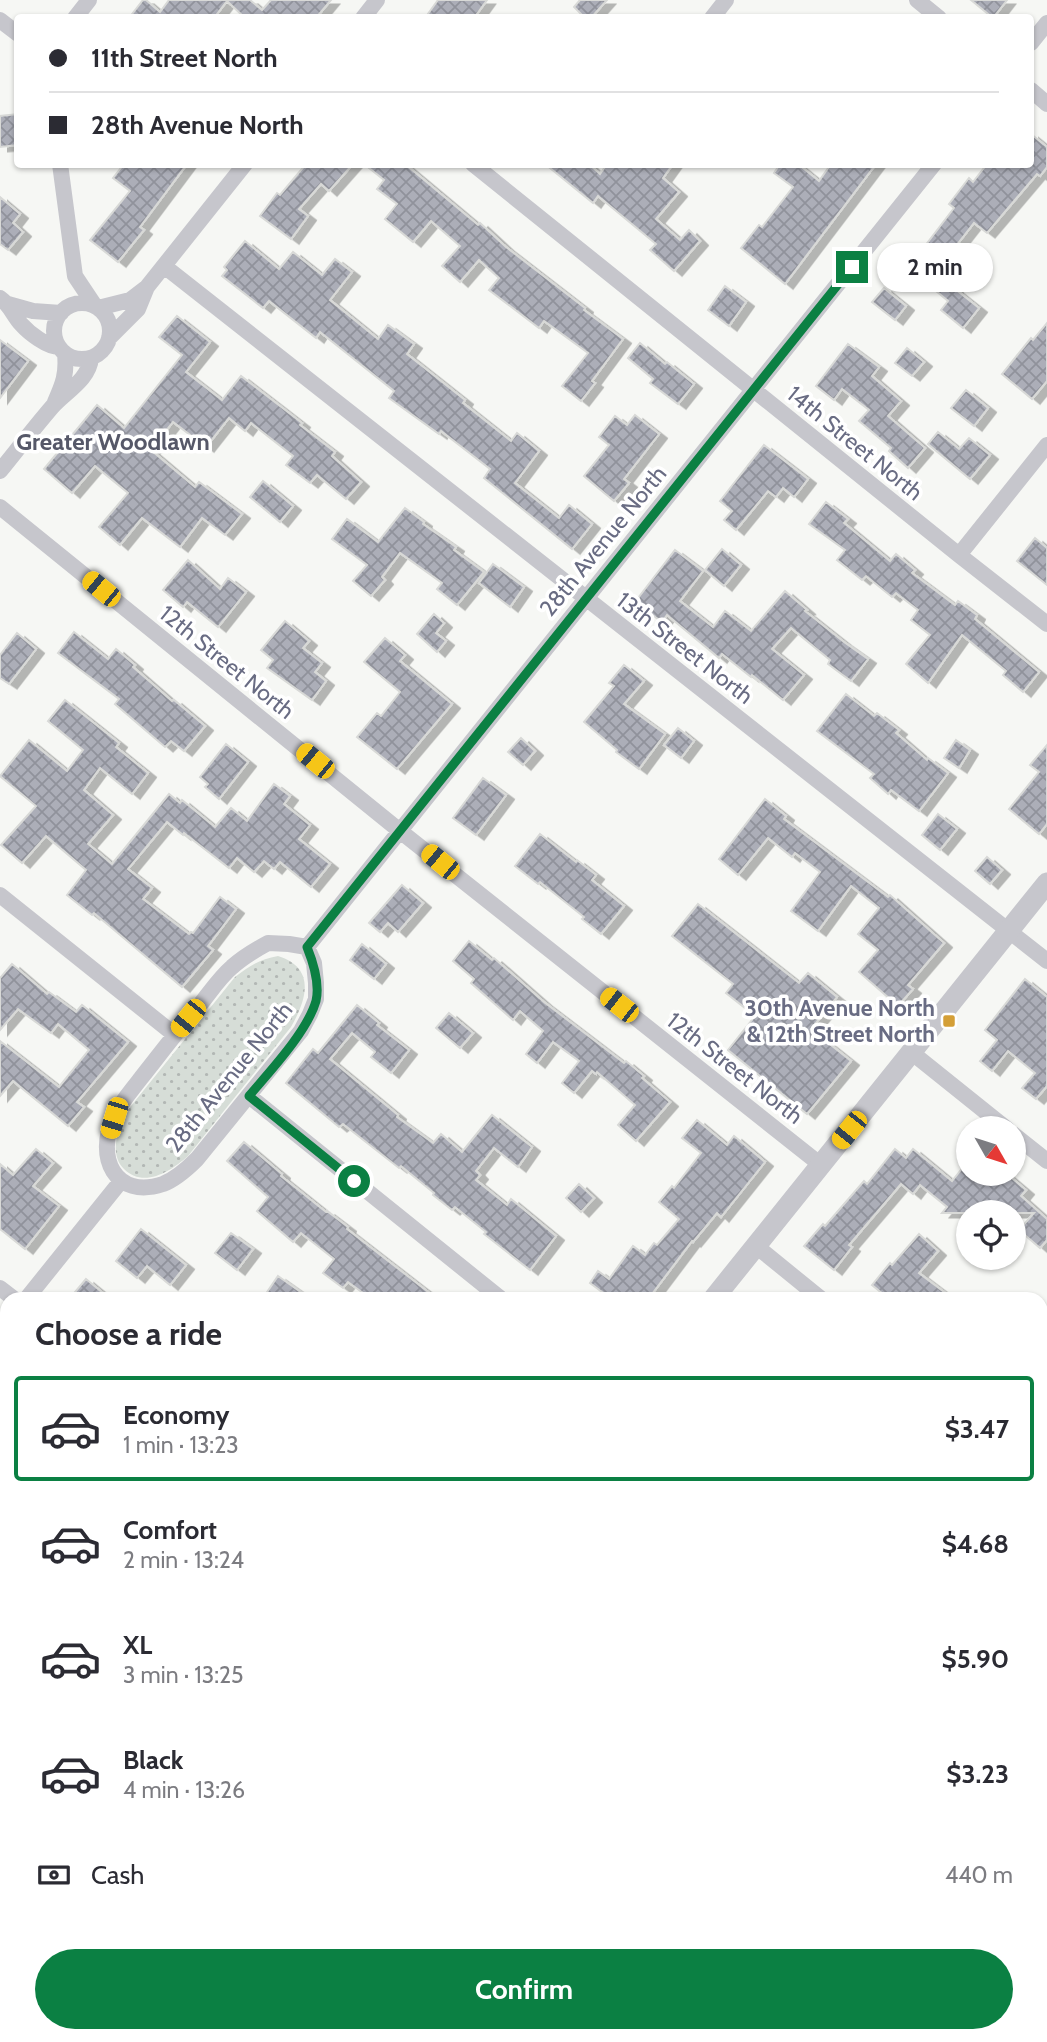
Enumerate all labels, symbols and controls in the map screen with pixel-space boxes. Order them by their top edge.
text: 11th Street North [91,42,278,74]
text: 28th Avenue North [91,109,304,141]
callout: 2 min [876,243,992,292]
route end [836,251,868,283]
text: 2 min [907,253,963,281]
street label: 14th Street North [781,380,929,506]
district label: Greater Woodlawn [16,427,210,456]
street label: 28th Avenue North [534,460,672,622]
car [79,568,124,610]
street label: 13th Street North [611,586,759,710]
street label: 12th Street North [154,599,300,725]
car [293,740,338,782]
car [418,841,463,883]
car [596,984,643,1026]
place label: 30th Avenue North & 12th Street North [744,994,935,1048]
car [167,995,210,1041]
street label: 28th Avenue North [160,996,298,1158]
street label: 12th Street North [661,1006,809,1130]
marker: 30th Avenue North & 12th Street North [941,1013,957,1029]
car [98,1095,131,1141]
car [828,1107,871,1153]
north arrow [956,1116,1026,1186]
map controls [956,1116,1026,1270]
route start [338,1165,370,1197]
button: locate [956,1200,1026,1270]
text: Choose a ride [35,1314,222,1353]
icon: car [39,1397,102,1460]
text: Economy [123,1399,229,1431]
text: $3.47 [945,1413,1009,1445]
text: 1 min · 13:23 [123,1431,239,1459]
icon: car [39,1512,102,1575]
text: Comfort [123,1514,217,1546]
text: $4.68 [942,1528,1009,1560]
text: 2 min · 13:24 [123,1546,244,1574]
icon: car [39,1627,102,1690]
text: XL [123,1629,152,1661]
text: $5.90 [942,1643,1009,1675]
text: 3 min · 13:25 [123,1661,244,1689]
icon: car [39,1742,102,1805]
text: Black [123,1744,183,1776]
text: $3.23 [946,1758,1009,1790]
text: 4 min · 13:26 [123,1776,245,1804]
icon: cash [35,1856,73,1894]
text: Cash [91,1859,144,1891]
text: 440 m [945,1861,1013,1889]
button: Confirm [35,1949,1013,2029]

